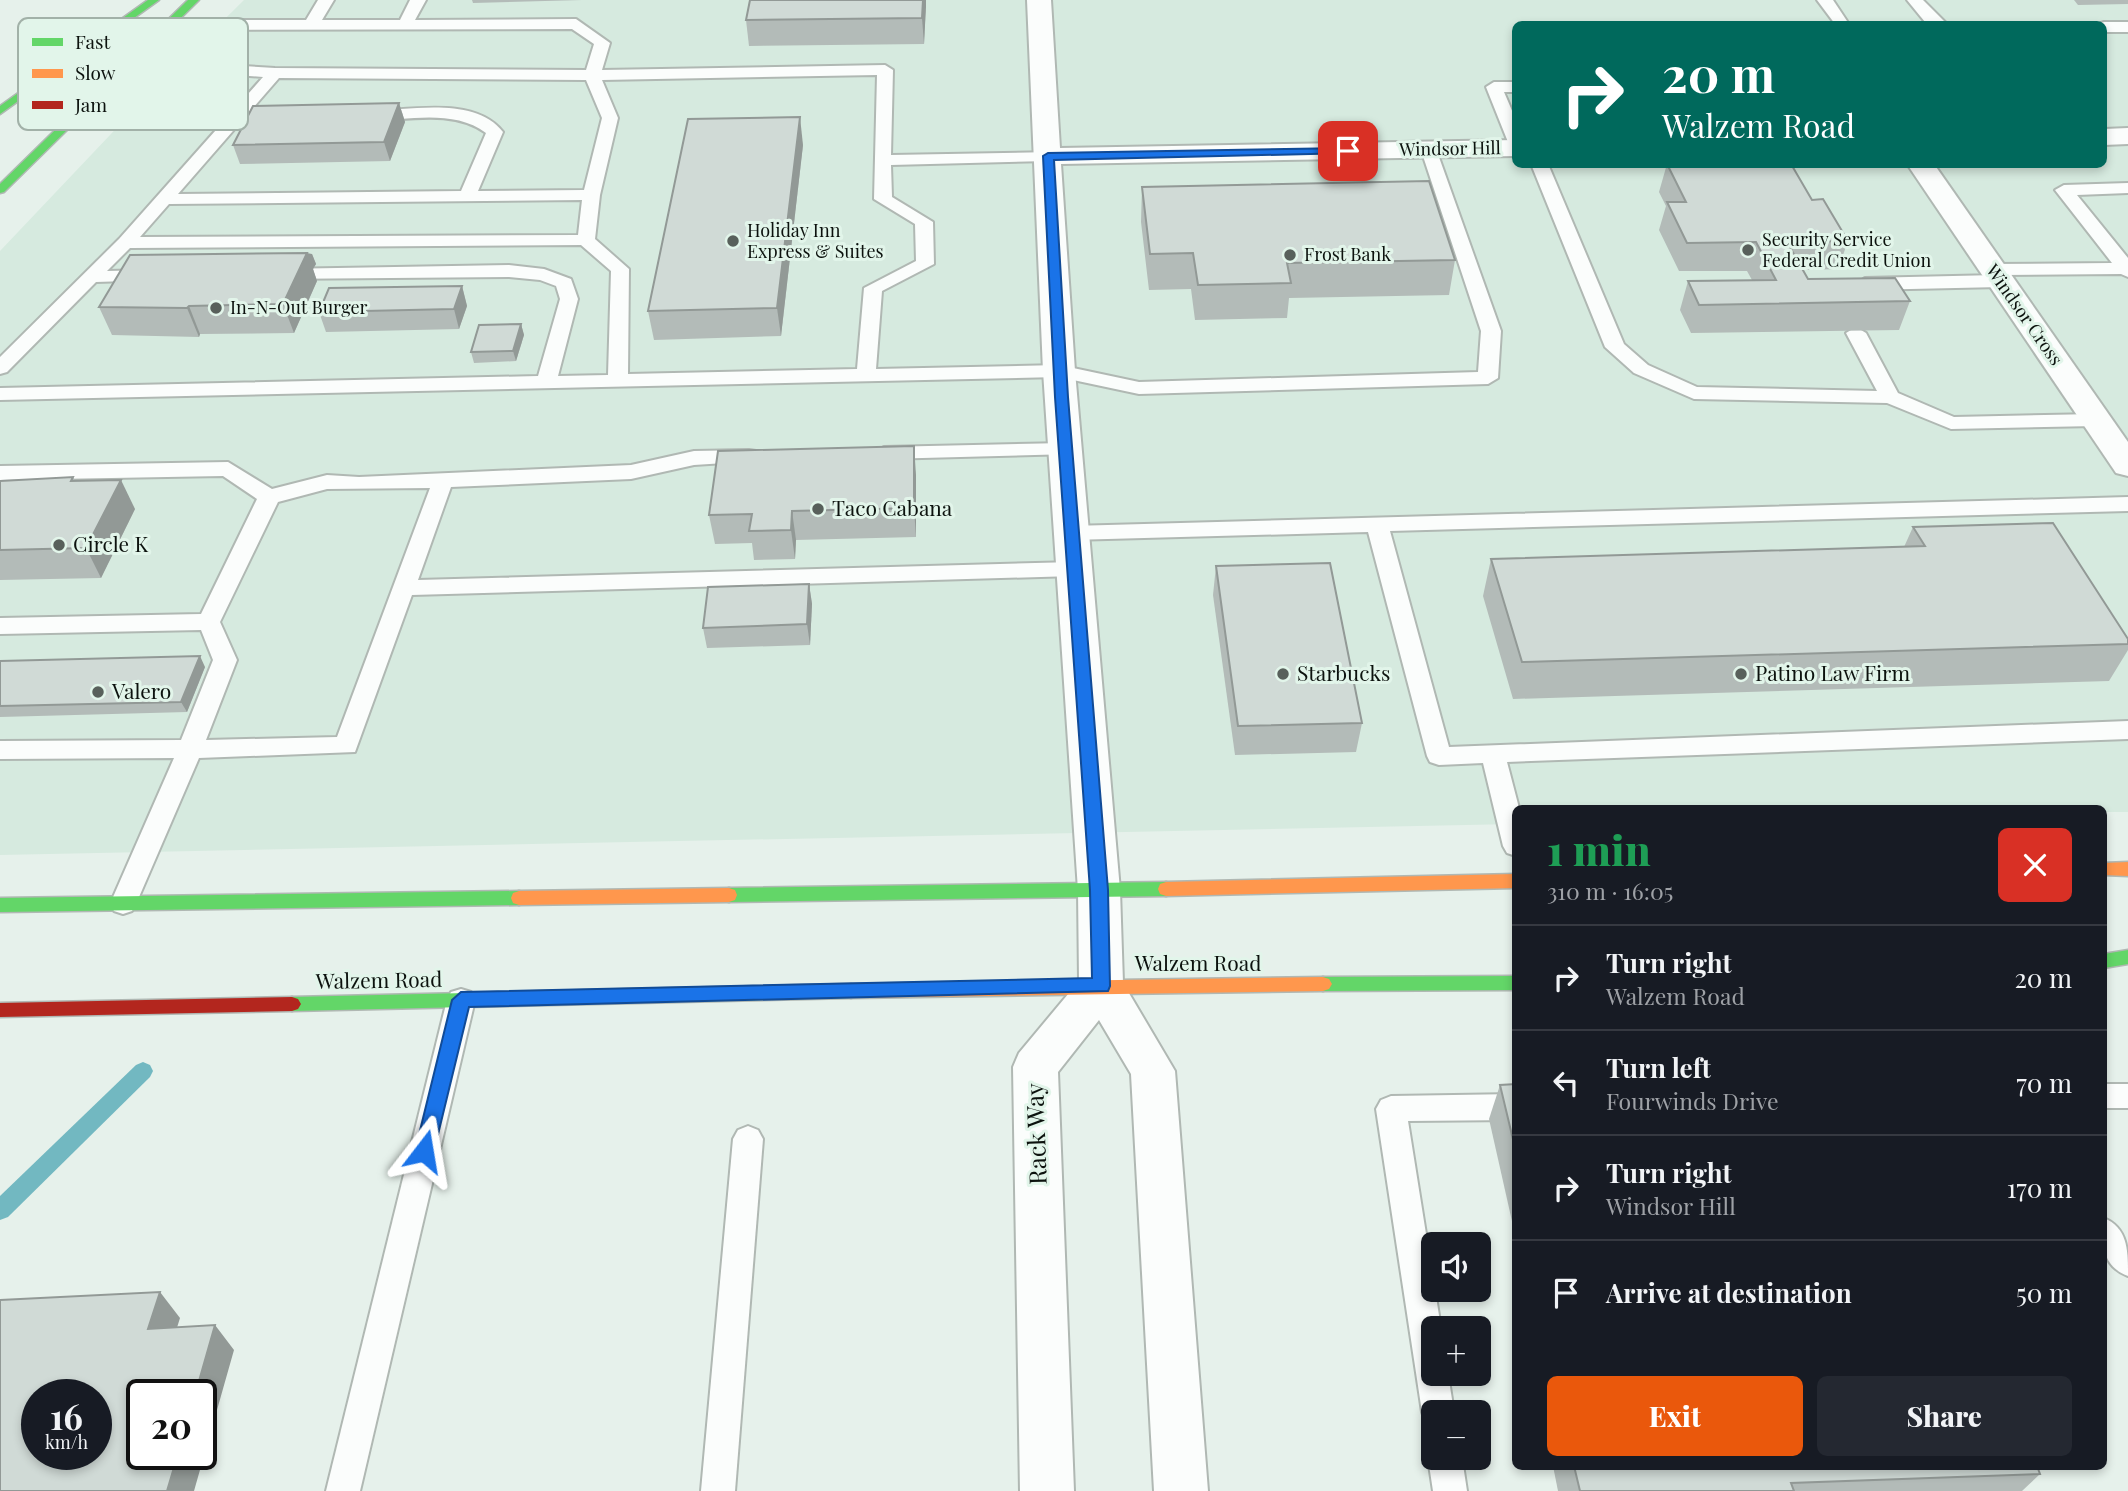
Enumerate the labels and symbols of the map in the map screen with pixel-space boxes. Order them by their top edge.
legend [18,18,248,130]
text: Fast [75,28,111,54]
text: Slow [75,59,116,85]
text: Jam [74,91,107,117]
pin [1318,121,1378,181]
street label: Windsor Hill [1398,135,1501,161]
place label: Holiday Inn Express & Suites [747,218,884,263]
place label: Security Service Federal Credit Union [1762,227,1931,272]
marker: Holiday Inn Express & Suites [725,233,741,249]
place label: Frost Bank [1304,242,1391,266]
marker: Security Service Federal Credit Union [1740,242,1756,258]
marker: Frost Bank [1282,247,1298,263]
street label: Windsor Cross [1980,258,2069,370]
place label: In-N-Out Burger [230,295,368,319]
marker: In-N-Out Burger [208,300,224,316]
place label: Taco Cabana [832,493,953,521]
marker: Taco Cabana [810,501,826,517]
place label: Circle K [73,529,148,557]
marker: Circle K [51,537,67,553]
place label: Starbucks [1297,658,1390,686]
place label: Patino Law Firm [1755,658,1910,686]
marker: Starbucks [1275,666,1291,682]
marker: Patino Law Firm [1733,666,1749,682]
place label: Valero [111,676,171,704]
marker: Valero [90,684,106,700]
street label: Walzem Road [1134,948,1261,976]
street label: Walzem Road [314,964,443,994]
street label: Rack Way [1017,1083,1053,1185]
position arrow [387,1114,461,1188]
speed limit sign: 20 [126,1379,217,1470]

